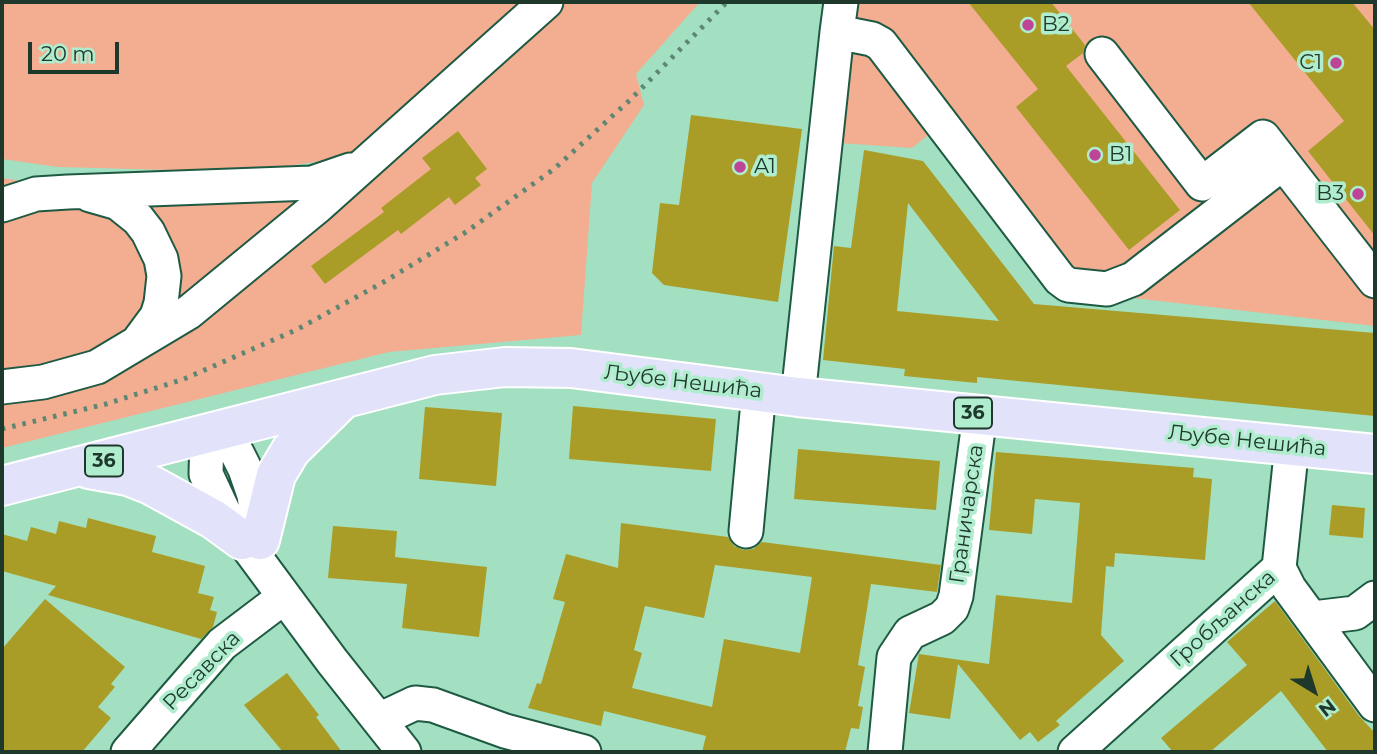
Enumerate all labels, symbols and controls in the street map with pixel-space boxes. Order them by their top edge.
place label: B2 [1042,12,1070,38]
marker: B2 [1020,17,1036,33]
scale bar [32,28,122,72]
text: 20 m [41,41,95,66]
place label: C1 [1299,50,1322,76]
marker: C1 [1328,55,1344,71]
place label: B1 [1109,142,1132,168]
marker: B1 [1087,147,1103,163]
place label: A1 [754,154,776,180]
marker: A1 [732,159,748,175]
place label: B3 [1316,181,1344,207]
marker: B3 [1350,186,1366,202]
street label: Љубе Нешића [603,360,763,404]
road number: 36 [954,398,992,428]
street label: Љубе Нешића [1167,420,1327,462]
street label: Граничарска [945,443,989,585]
road number: 36 [85,446,123,476]
street label: Гробљанска [1165,565,1281,673]
street label: Ресавска [158,626,246,716]
north arrow [1279,656,1349,726]
text: N [1314,694,1340,722]

